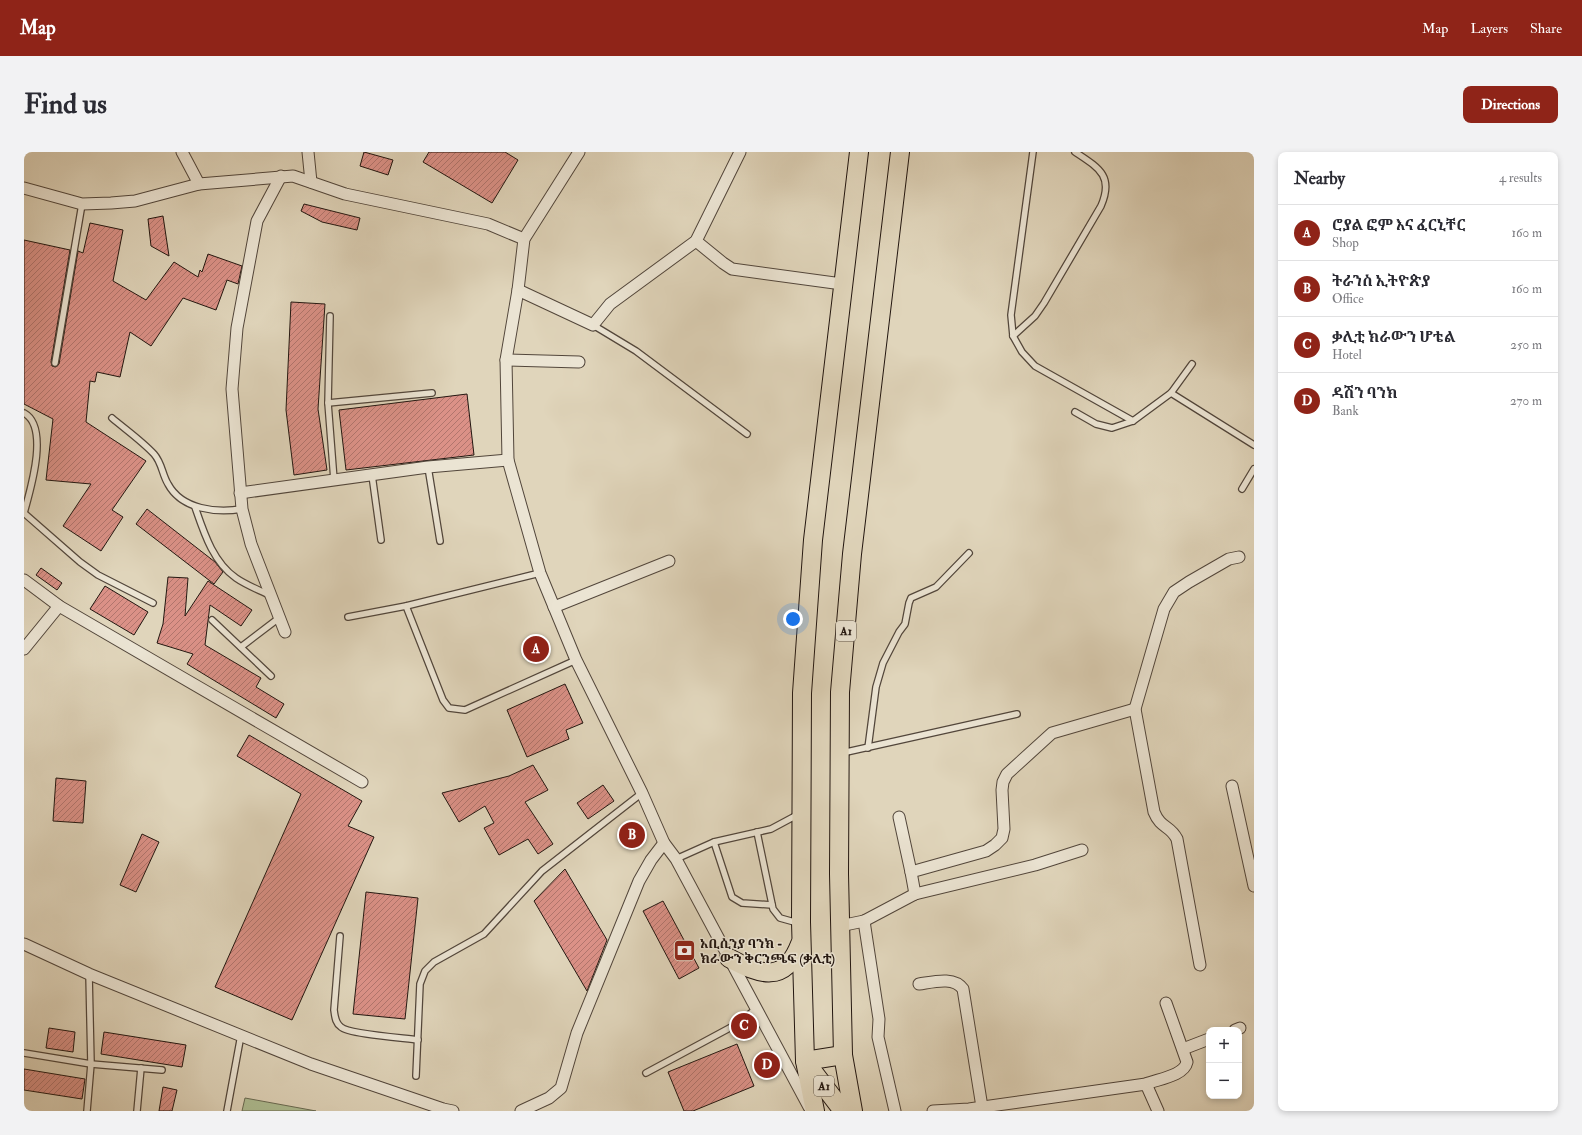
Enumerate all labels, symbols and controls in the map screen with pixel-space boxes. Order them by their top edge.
text: Map [20,16,56,40]
text: Map [1422,20,1448,37]
text: Layers [1470,20,1508,37]
text: Share [1530,20,1562,37]
button: Directions [1463,86,1558,123]
text: Find us [24,87,107,122]
text: Nearby [1294,168,1345,189]
text: 4 results [1499,170,1542,186]
text: ሮያል ፎም እና ፈርኒቸር [1332,216,1466,235]
text: A [1303,225,1311,241]
text: 160 m [1511,225,1542,241]
text: Shop [1332,235,1359,251]
text: ትራንስ ኢትዮጵያ [1332,272,1430,291]
text: B [1303,281,1311,297]
text: 160 m [1511,281,1542,297]
text: Office [1332,291,1364,307]
text: ቃሊቲ ክራውን ሆቴል [1332,328,1456,347]
text: C [1302,337,1312,353]
text: 250 m [1510,337,1542,353]
text: Hotel [1332,347,1362,363]
text: ዳሽን ባንክ [1332,384,1397,403]
text: D [1302,393,1312,409]
text: 270 m [1510,393,1542,409]
text: Bank [1332,403,1359,419]
your location [783,609,803,629]
road number: A1 [836,621,856,641]
pin: A [523,634,549,664]
pin: B [619,820,645,850]
place label: አቢሲንያ ባንክ - ክራውን ቅርንጫፍ (ቃሊቲ) [700,936,835,967]
bank icon: አቢሲንያ ባንክ - ክራውን ቅርንጫፍ (ቃሊቲ) [672,937,698,963]
pin: C [731,1011,757,1041]
map controls [1206,1027,1242,1099]
button: + [1206,1027,1242,1063]
pin: D [754,1050,780,1080]
button: − [1206,1063,1242,1099]
road number: A1 [814,1076,834,1096]

